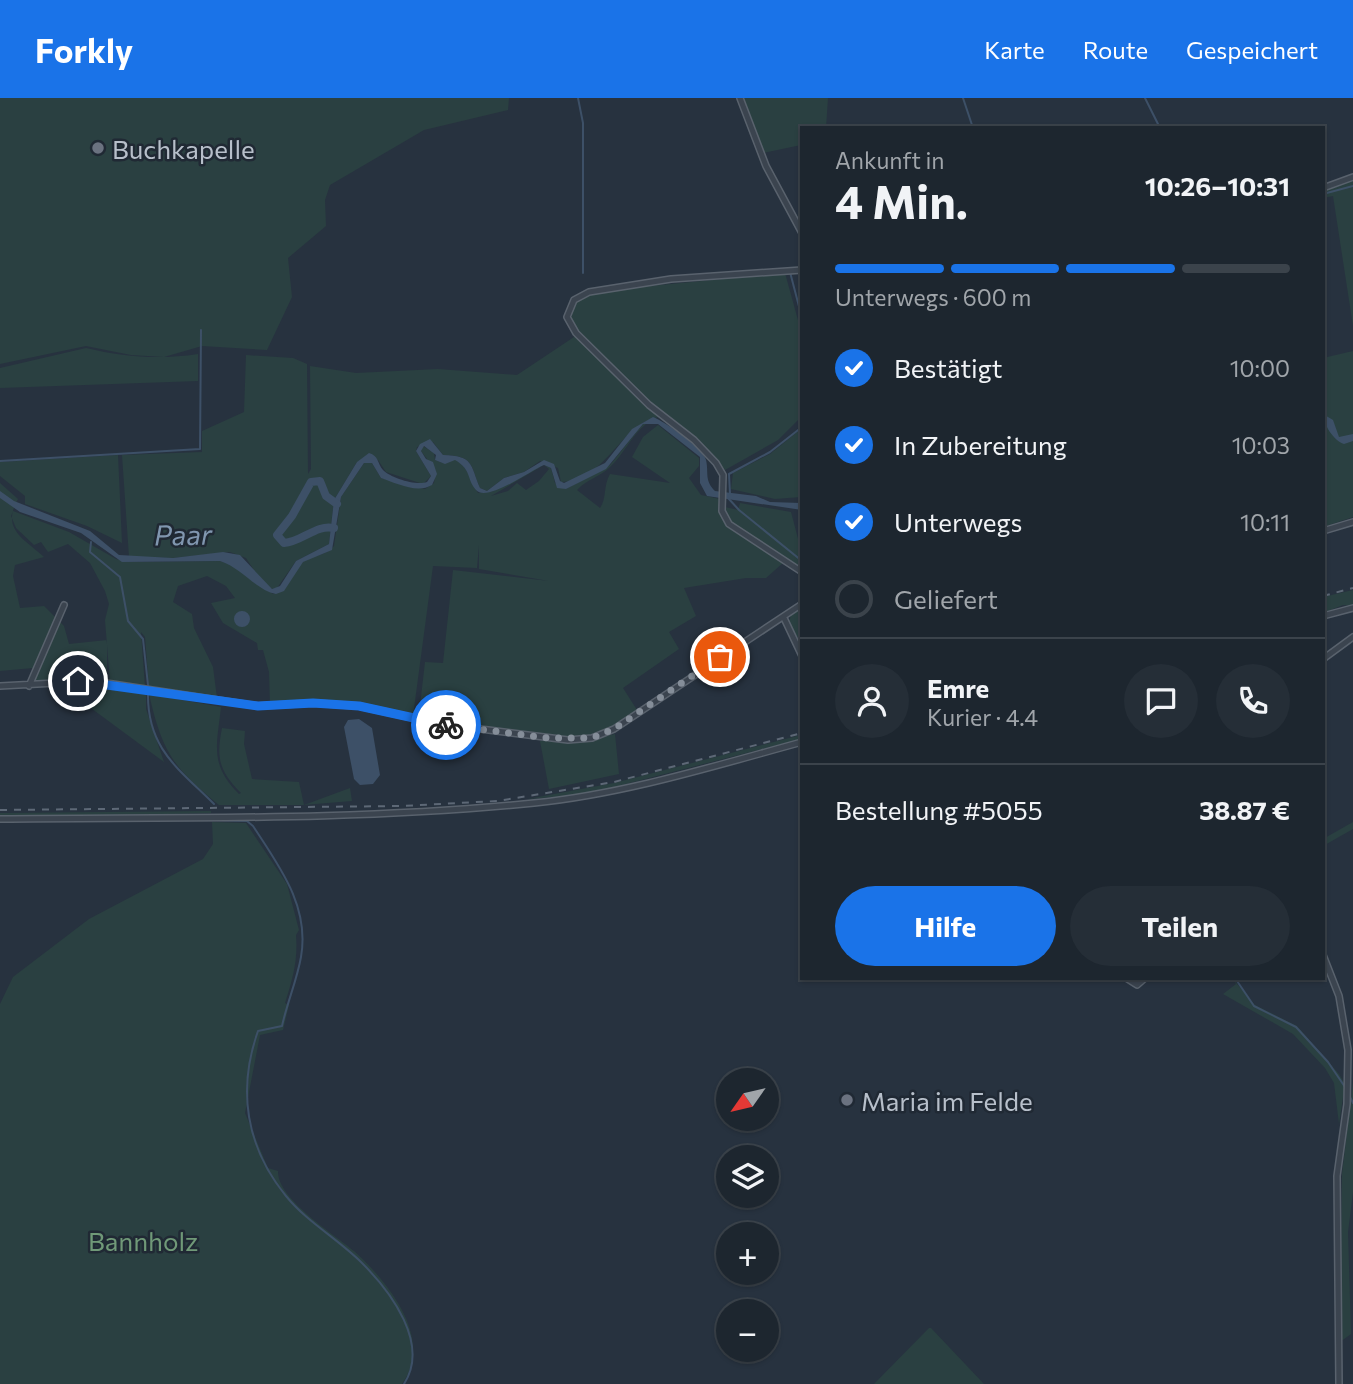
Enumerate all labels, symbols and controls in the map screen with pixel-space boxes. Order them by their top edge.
text: Forkly [35,29,133,70]
text: Karte [984,35,1045,64]
text: Route [1083,35,1148,64]
text: Gespeichert [1186,35,1318,64]
place label: Buchkapelle [112,133,255,164]
marker: Buchkapelle [90,140,106,156]
text: Ankunft in [835,146,945,174]
text: 10:26–10:31 [1145,170,1290,201]
text: 4 Min. [835,172,968,228]
text: Unterwegs · 600 m [835,283,1031,311]
icon: check [835,349,873,387]
text: Bestätigt [894,352,1003,383]
text: 10:00 [1230,354,1290,382]
icon: check [835,426,873,464]
text: In Zubereitung [894,429,1067,460]
text: 10:03 [1232,431,1290,459]
icon: check [835,503,873,541]
text: Unterwegs [894,506,1022,537]
text: 10:11 [1240,508,1290,536]
water label: Paar [154,516,213,552]
text: Geliefert [894,583,998,614]
pin [690,627,750,687]
icon: bag [701,638,739,676]
pin [48,651,108,711]
icon: home [59,662,97,700]
button: person [835,664,909,738]
button: chat [1124,664,1198,738]
button: phone [1216,664,1290,738]
text: Emre [927,672,989,703]
courier [411,690,481,760]
text: Kurier · 4.4 [927,703,1038,731]
icon: bike [427,706,465,744]
text: Bestellung #5055 [835,794,1043,825]
text: 38.87 € [1199,794,1290,825]
button: Hilfe [835,886,1056,966]
button: Teilen [1070,886,1290,966]
north arrow [716,1068,779,1130]
map controls [716,1068,779,1362]
place label: Maria im Felde [861,1085,1033,1116]
marker: Maria im Felde [839,1092,855,1108]
button: layers [716,1145,779,1208]
button: + [716,1222,779,1285]
park label: Bannholz [88,1225,198,1256]
button: − [716,1299,779,1362]

